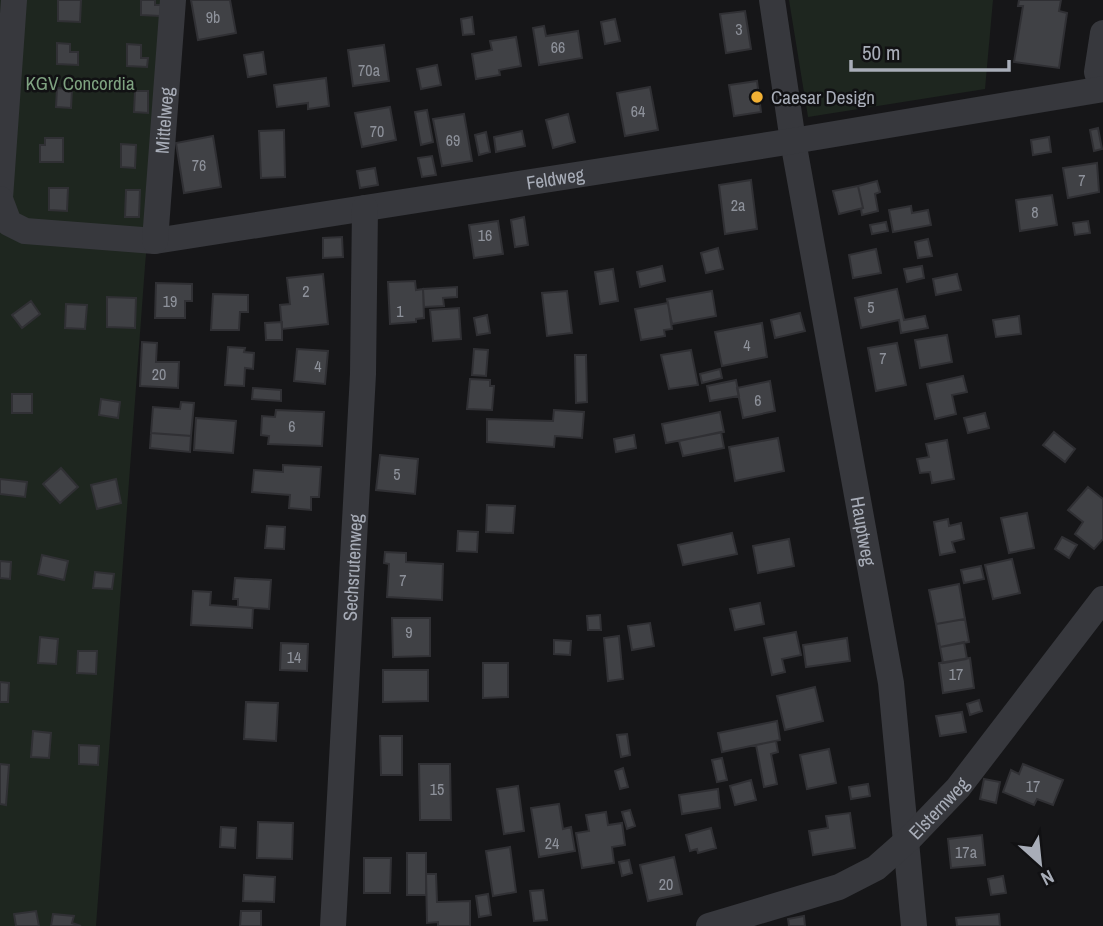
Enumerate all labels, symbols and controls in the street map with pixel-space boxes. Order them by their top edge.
house number: 9b [206,6,220,28]
house number: 3 [735,18,743,40]
scale bar [851,28,1009,72]
house number: 66 [551,36,565,58]
text: 50 m [862,38,900,67]
house number: 70a [358,59,381,81]
park label: KGV Concordia [25,70,135,96]
place label: Caesar Design [771,84,875,110]
street label: Mittelweg [149,86,179,155]
marker: Caesar Design [749,89,765,105]
house number: 64 [631,100,645,122]
house number: 70 [370,120,384,142]
house number: 69 [446,129,460,151]
house number: 76 [192,154,206,176]
street label: Feldweg [524,161,586,196]
house number: 7 [1078,169,1086,191]
house number: 2a [731,194,746,216]
house number: 8 [1031,201,1039,223]
house number: 16 [478,224,492,246]
house number: 2 [302,280,310,302]
house number: 19 [163,290,177,312]
house number: 5 [867,296,875,318]
house number: 1 [396,300,404,322]
house number: 4 [743,334,751,356]
house number: 7 [879,347,887,369]
house number: 4 [314,355,322,377]
house number: 20 [152,363,166,385]
house number: 6 [754,389,762,411]
house number: 6 [288,415,296,437]
house number: 5 [393,463,401,485]
street label: Hauptweg [845,494,883,568]
street label: Sechsrutenweg [337,513,368,622]
house number: 7 [399,569,407,591]
house number: 9 [405,621,413,643]
house number: 14 [287,646,301,668]
house number: 17 [949,663,963,685]
street label: Elsternweg [903,771,975,845]
house number: 17 [1026,775,1040,797]
house number: 15 [430,778,444,800]
north arrow [1005,828,1075,898]
house number: 24 [545,832,559,854]
house number: 17a [955,841,978,863]
text: N [1037,864,1059,892]
house number: 20 [659,873,673,895]

